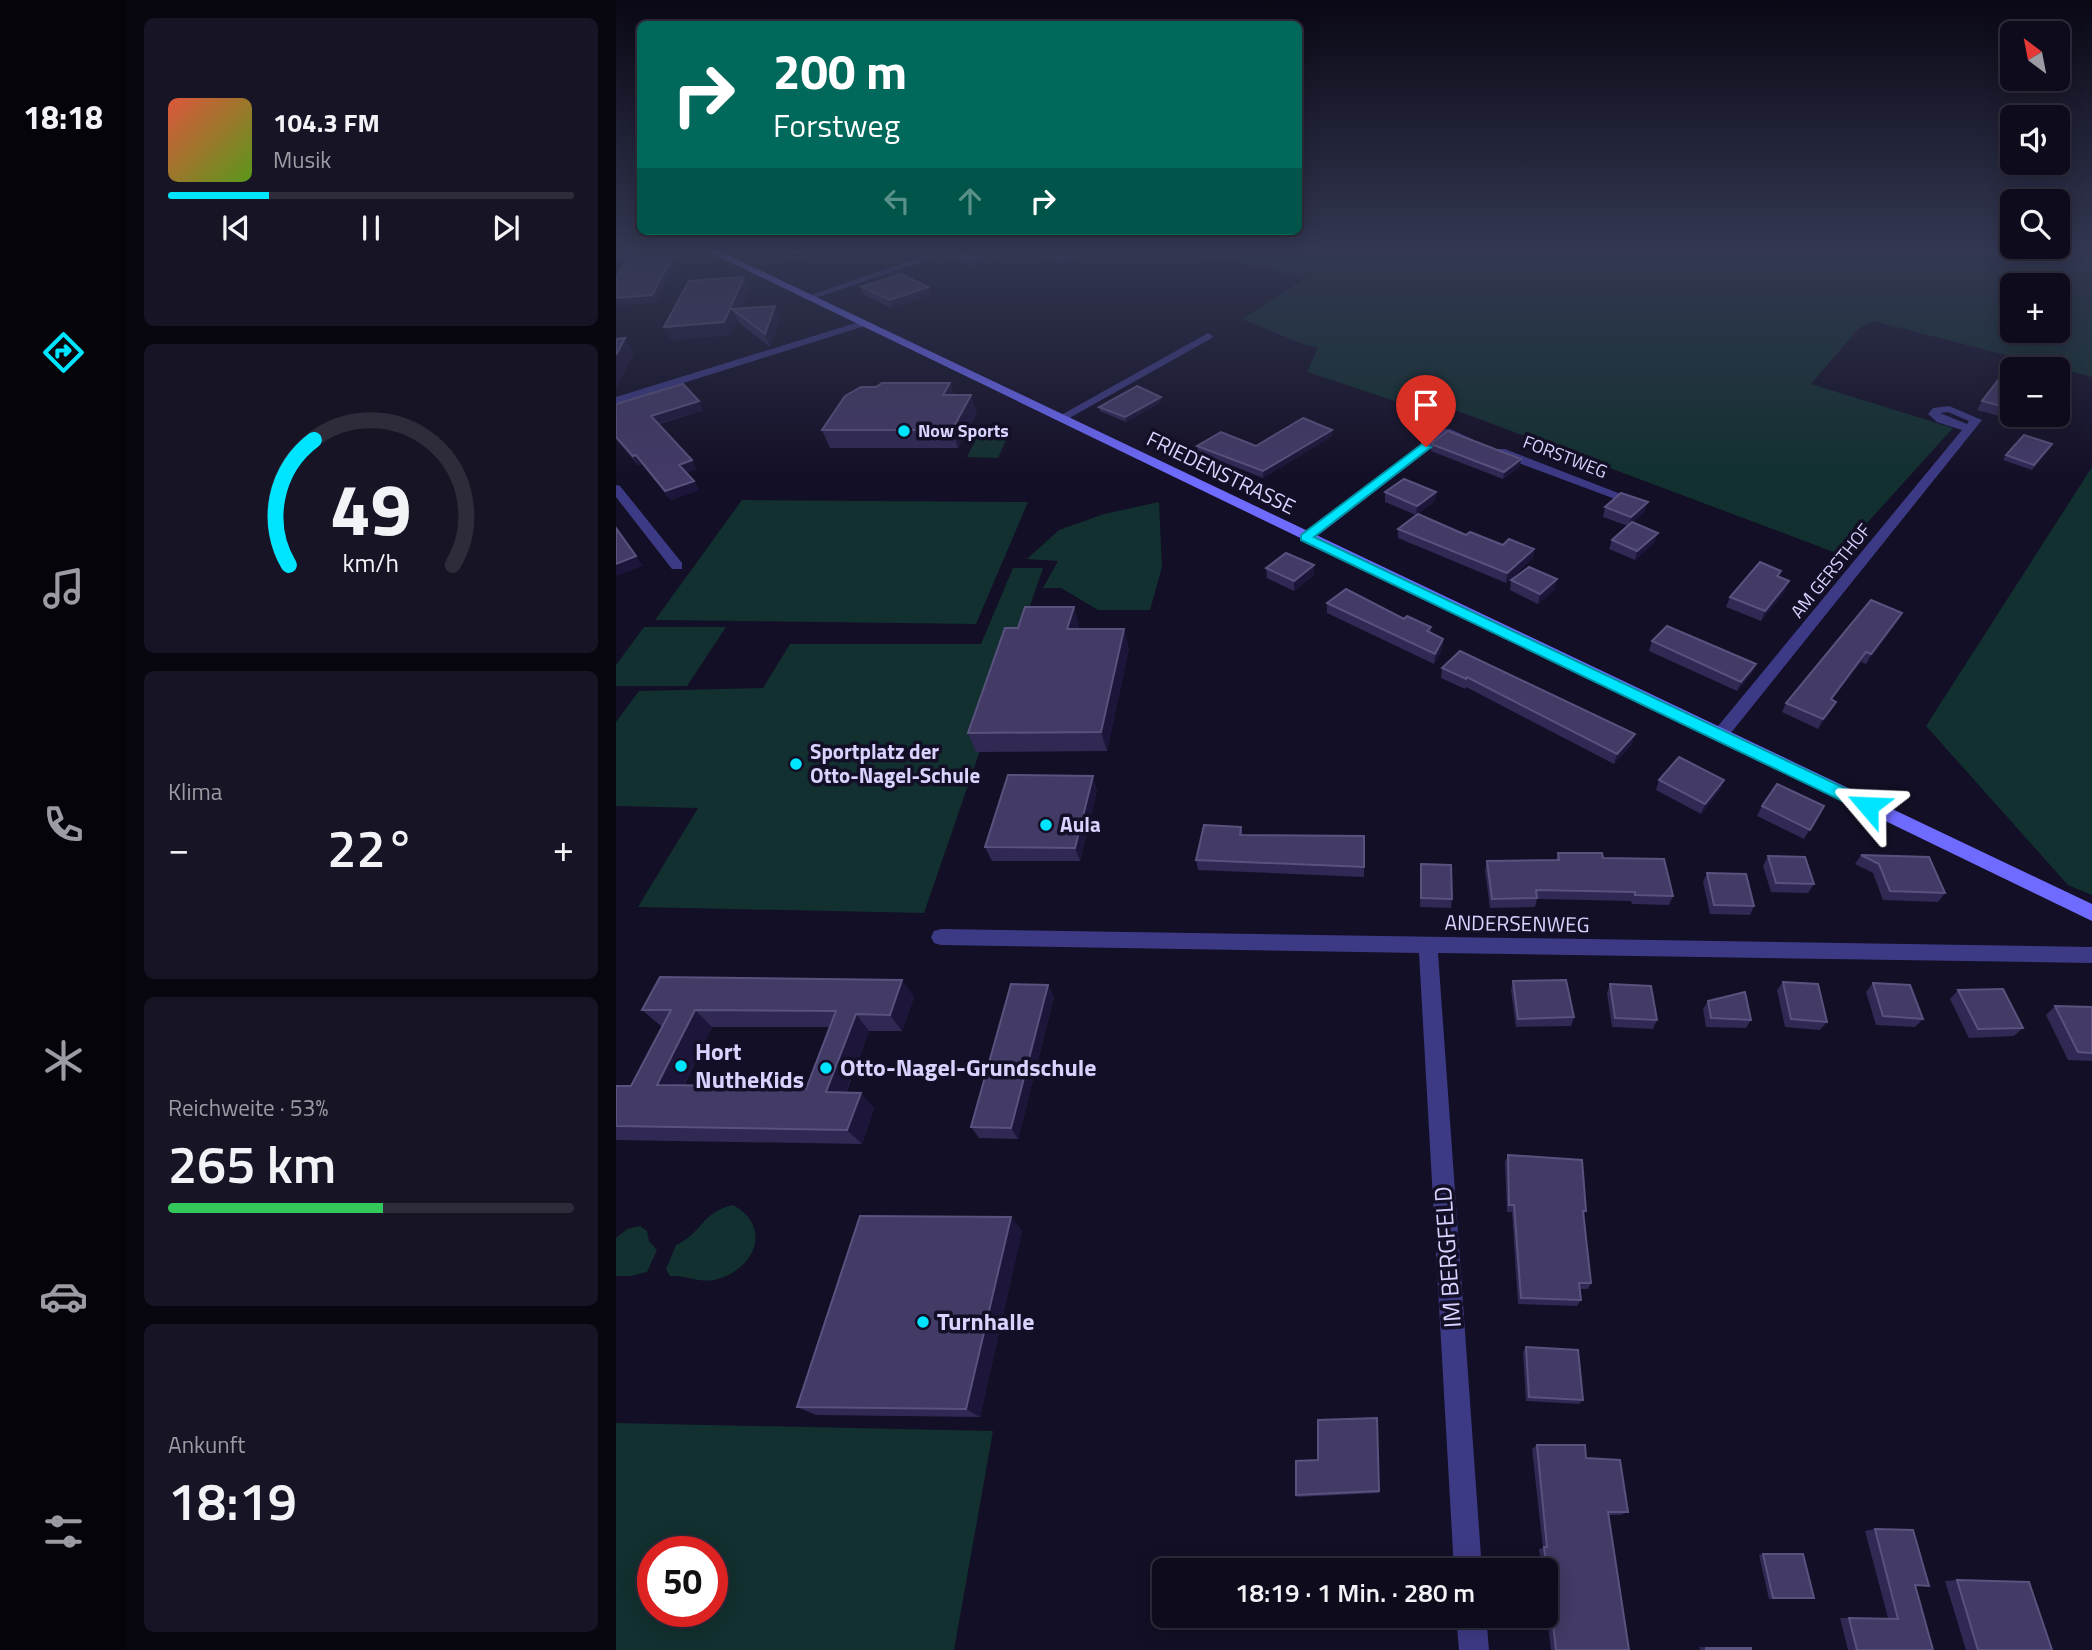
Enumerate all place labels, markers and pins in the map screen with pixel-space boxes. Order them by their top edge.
pin [1396,375,1456,447]
place label: Now Sports [918,417,1009,444]
marker: Now Sports [896,423,912,439]
place label: Sportplatz der Otto-Nagel-Schule [810,735,980,791]
marker: Sportplatz der Otto-Nagel-Schule [788,756,804,772]
place label: Aula [1060,808,1101,840]
marker: Aula [1038,817,1054,833]
place label: Hort NutheKids [695,1033,804,1097]
place label: Otto-Nagel-Grundschule [840,1049,1097,1085]
marker: Hort NutheKids [673,1058,689,1074]
marker: Otto-Nagel-Grundschule [818,1060,834,1076]
place label: Turnhalle [937,1303,1035,1339]
marker: Turnhalle [915,1314,931,1330]

